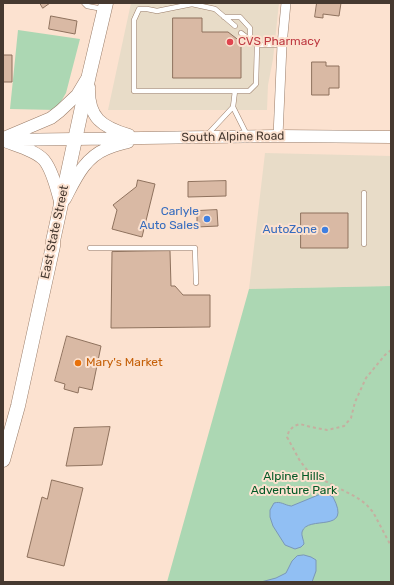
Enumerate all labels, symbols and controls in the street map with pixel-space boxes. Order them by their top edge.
place label: CVS Pharmacy [238,35,320,49]
marker: CVS Pharmacy [225,37,235,47]
street label: South Alpine Road [181,129,285,145]
street label: East State Street [38,184,72,280]
place label: Carlyle Auto Sales [139,205,199,233]
marker: Carlyle Auto Sales [202,214,212,224]
place label: AutoZone [263,223,317,237]
marker: AutoZone [320,225,330,235]
place label: Mary's Market [86,356,163,370]
marker: Mary's Market [73,358,83,368]
park label: Alpine Hills Adventure Park [251,470,337,498]

